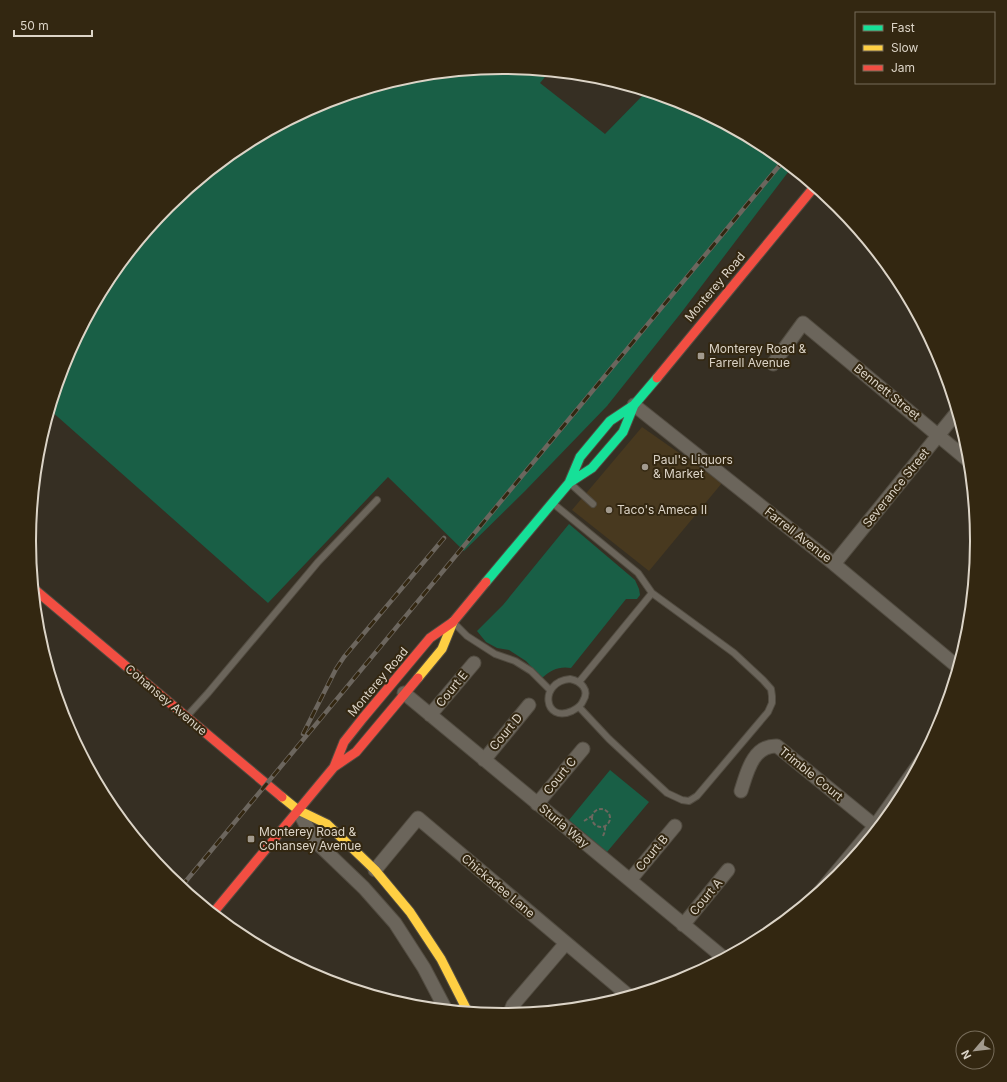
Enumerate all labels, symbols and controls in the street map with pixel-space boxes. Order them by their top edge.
scale bar [14,12,92,38]
legend [855,12,995,84]
text: 50 m [20,18,49,33]
text: Fast [891,20,915,35]
text: Slow [891,40,919,55]
text: Jam [891,60,915,75]
street label: Monterey Road [681,249,748,324]
place label: Monterey Road & Farrell Avenue [709,341,806,370]
marker: Monterey Road & Farrell Avenue [696,351,706,361]
street label: Bennett Street [851,360,923,423]
street label: Severance Street [859,445,932,530]
place label: Paul's Liquors & Market [653,452,733,481]
marker: Paul's Liquors & Market [640,462,650,472]
place label: Taco's Ameca II [617,502,707,517]
street label: Farrell Avenue [762,504,835,565]
marker: Taco's Ameca II [604,505,614,515]
street label: Monterey Road [344,644,411,719]
street label: Cohansey Avenue [122,661,210,738]
street label: Court E [432,668,471,710]
street label: Court D [486,710,525,753]
street label: Trimble Court [776,743,846,804]
street label: Court C [540,754,579,797]
street label: Sturla Way [536,800,593,851]
place label: Monterey Road & Cohansey Avenue [259,824,361,853]
street label: Court B [632,831,671,874]
marker: Monterey Road & Cohansey Avenue [246,834,256,844]
street label: Chickadee Lane [459,851,538,921]
street label: Court A [686,875,725,918]
north arrow [955,1030,995,1070]
text: N [958,1048,974,1062]

